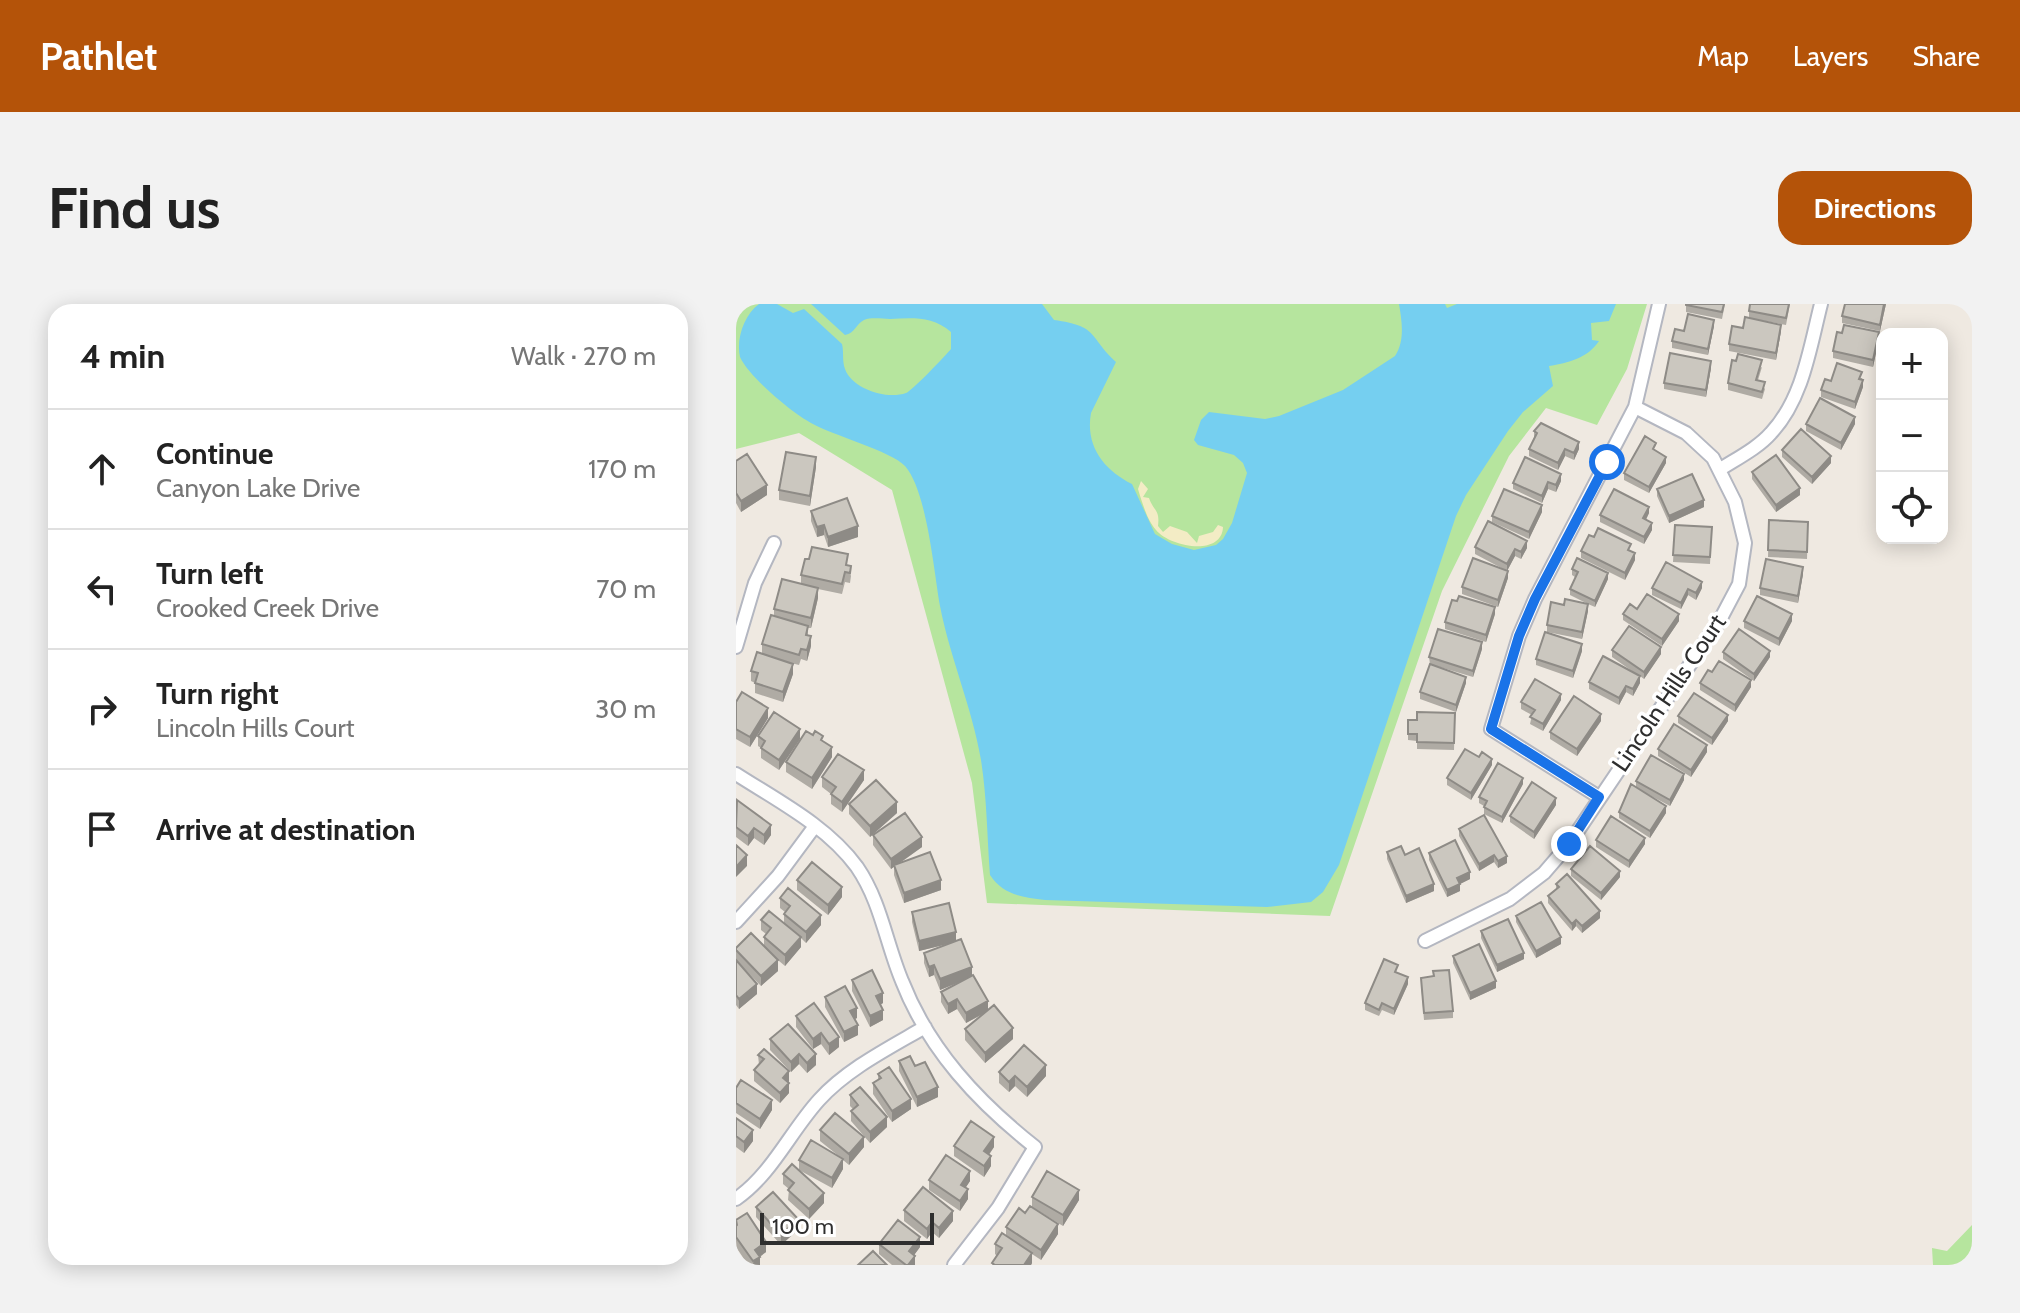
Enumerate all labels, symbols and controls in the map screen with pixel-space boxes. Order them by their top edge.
text: Pathlet [40,33,157,80]
text: Map [1697,39,1749,73]
text: Layers [1793,39,1868,73]
text: Share [1912,39,1980,73]
button: Directions [1778,171,1972,245]
text: Find us [48,174,221,242]
map controls [1876,328,1948,544]
button: + [1876,328,1948,400]
text: 4 min [80,335,165,377]
text: Walk · 270 m [511,340,656,372]
button: − [1876,400,1948,472]
text: Continue [156,435,273,472]
route start [1589,444,1625,480]
icon: ahead [80,447,124,491]
text: 170 m [588,453,656,485]
text: Canyon Lake Drive [156,472,360,504]
button: locate [1876,472,1948,544]
text: Turn left [156,555,264,592]
icon: left [80,567,124,611]
text: 70 m [596,573,656,605]
text: Crooked Creek Drive [156,592,379,624]
street label: Lincoln Hills Court [1605,609,1732,777]
text: Turn right [156,675,279,712]
icon: right [80,687,124,731]
text: 30 m [595,693,656,725]
text: Lincoln Hills Court [156,712,355,744]
icon: arrive [80,807,124,851]
text: Arrive at destination [156,811,416,848]
route end [1551,826,1587,862]
scale bar [760,1209,934,1245]
text: 100 m [772,1213,834,1240]

